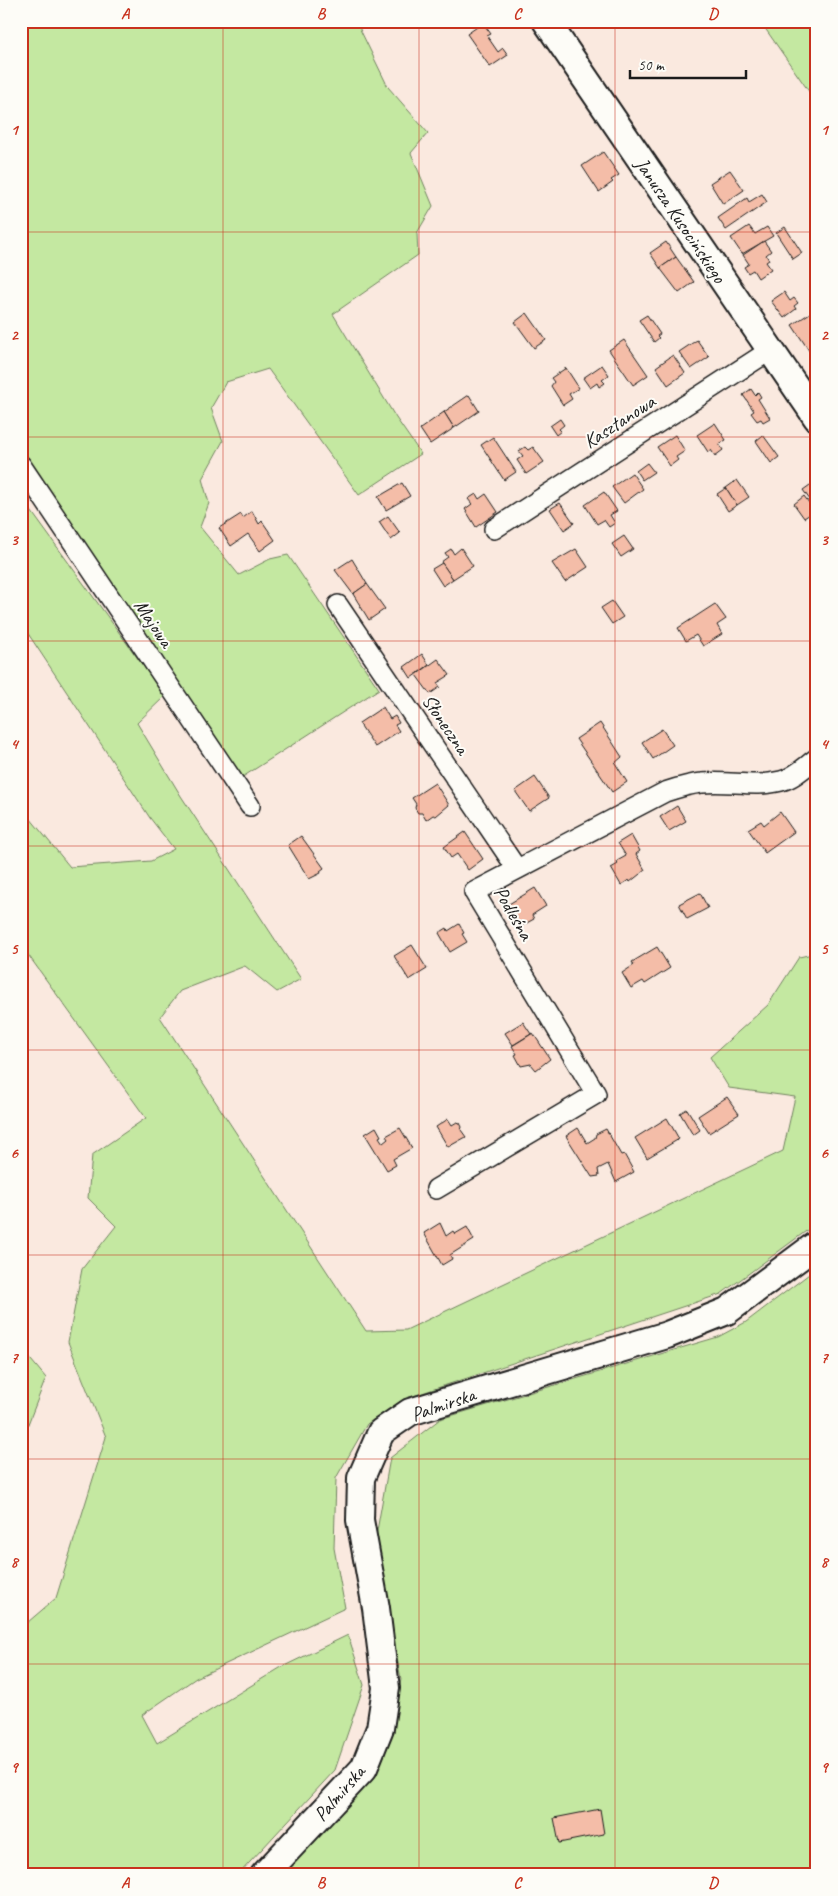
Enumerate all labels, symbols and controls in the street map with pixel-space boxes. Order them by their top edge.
text: A [121,4,131,24]
text: B [317,4,327,24]
text: C [513,4,523,24]
text: D [708,4,719,24]
scale bar [630,48,747,80]
text: 50 m [638,56,665,75]
text: 1 [10,120,19,140]
text: 1 [820,120,829,140]
street label: Janusza Kusocińskiego [629,152,732,288]
text: 2 [10,325,19,345]
text: 2 [820,325,829,345]
street label: Kasztanowa [579,388,661,454]
text: 3 [10,530,19,550]
text: 3 [820,530,829,550]
street label: Majowa [128,594,180,654]
street label: Słoneczna [416,689,476,761]
text: 4 [10,734,19,754]
text: 4 [820,734,829,754]
street label: Podleśna [488,882,540,946]
text: 5 [11,939,20,959]
text: 5 [821,939,830,959]
text: 6 [10,1143,19,1163]
text: 6 [820,1143,829,1163]
text: 7 [10,1348,19,1368]
text: 7 [820,1348,829,1368]
street label: Palmirska [408,1381,480,1427]
text: 8 [10,1552,19,1572]
text: 8 [820,1552,829,1572]
text: 9 [10,1757,19,1777]
text: 9 [820,1757,829,1777]
street label: Palmirska [308,1759,372,1826]
text: A [121,1873,131,1893]
text: B [317,1873,327,1893]
text: C [513,1873,523,1893]
text: D [708,1873,719,1893]

